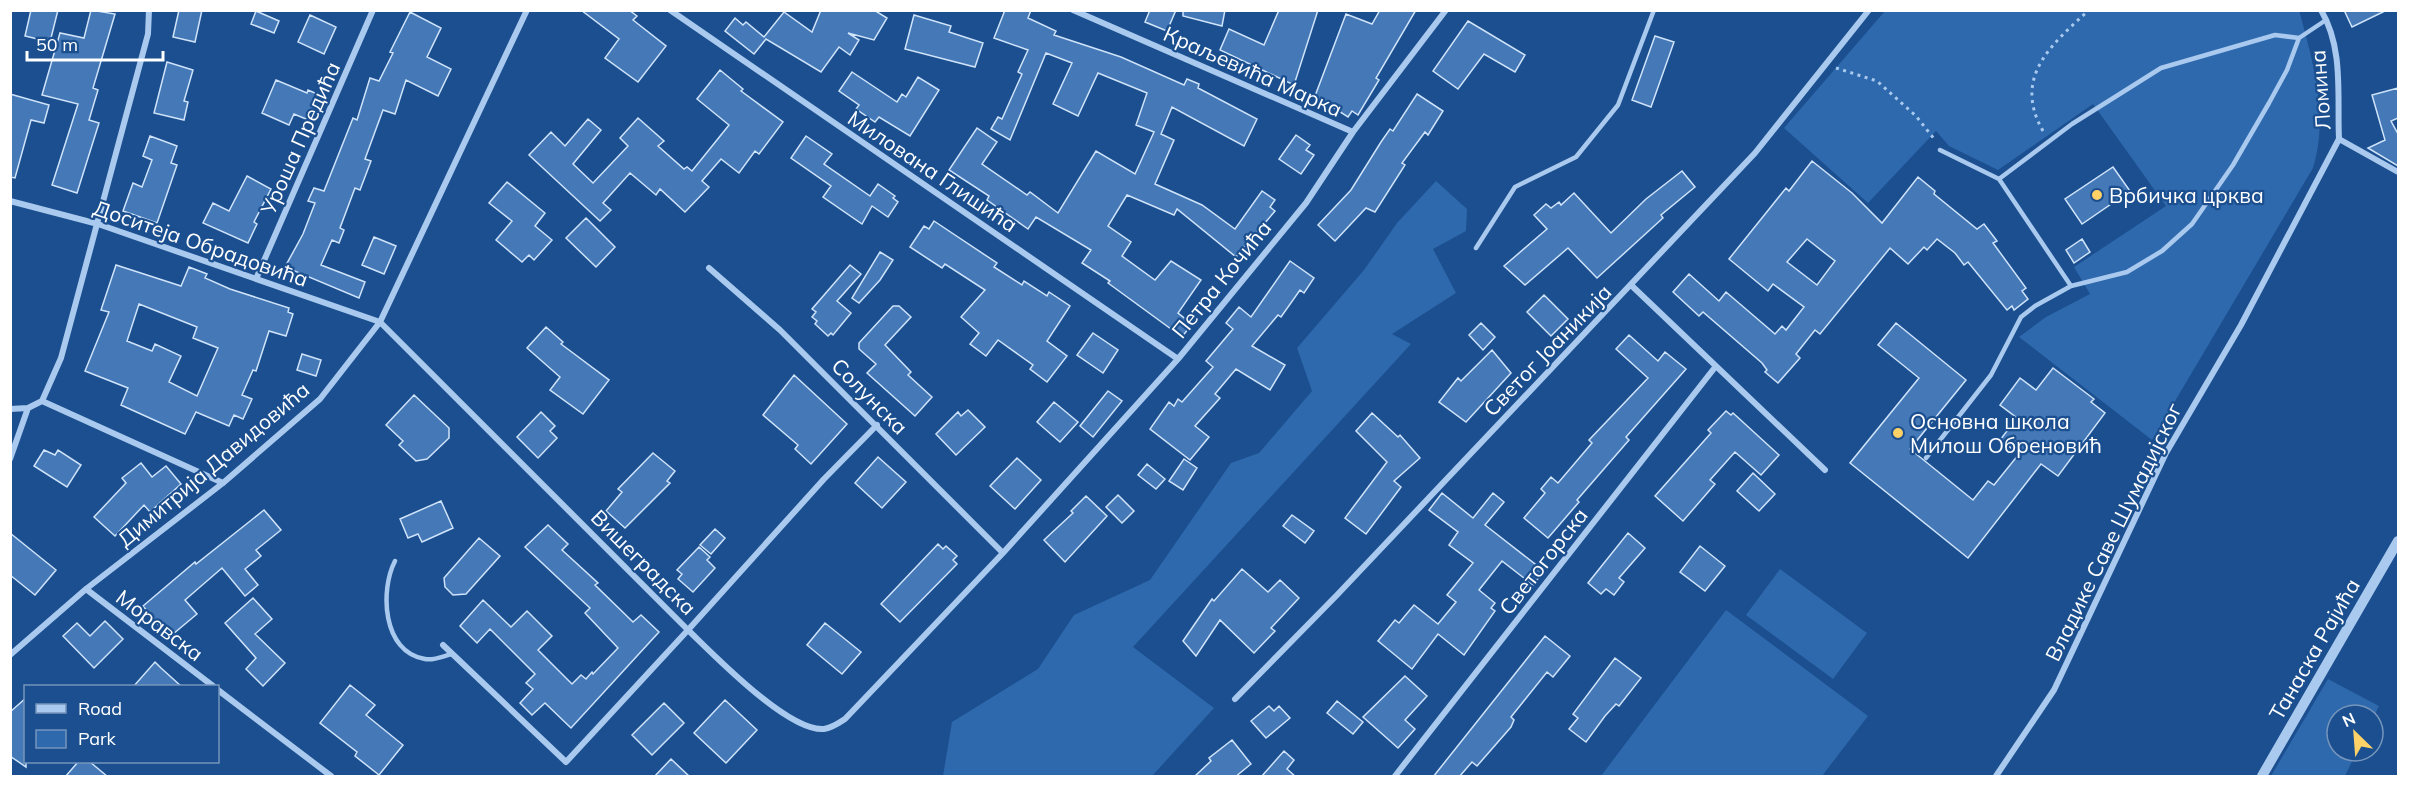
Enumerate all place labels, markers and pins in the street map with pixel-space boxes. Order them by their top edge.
place label: Врбичка црква [2109,182,2264,208]
marker: Врбичка црква [2090,188,2104,202]
place label: Основна школа Милош Обреновић [1910,408,2102,458]
marker: Основна школа Милош Обреновић [1891,426,1905,440]

